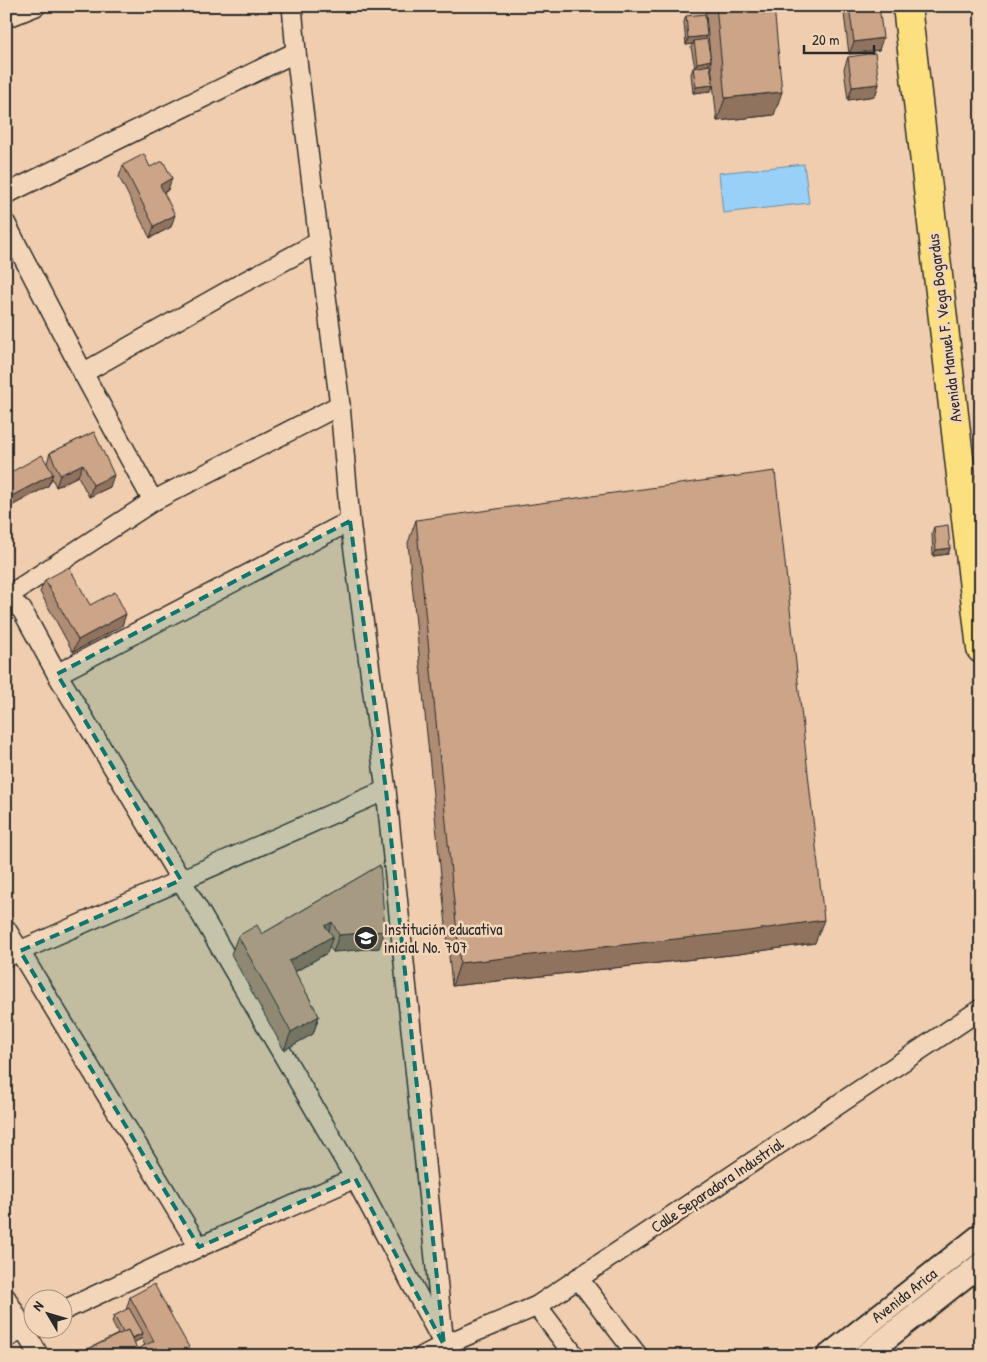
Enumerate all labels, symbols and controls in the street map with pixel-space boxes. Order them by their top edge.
scale bar [804,22,874,54]
text: 20 m [812,29,839,50]
street label: Avenida Manuel F. Vega Bogardus [922,232,966,424]
place label: Institución educativa inicial No. 707 [384,918,503,958]
school or university icon: Institución educativa inicial No. 707 [353,925,379,951]
street label: Calle Separadora Industrial [646,1132,788,1238]
street label: Avenida Arica [867,1262,941,1328]
north arrow [22,1290,72,1340]
text: N [28,1296,47,1314]

